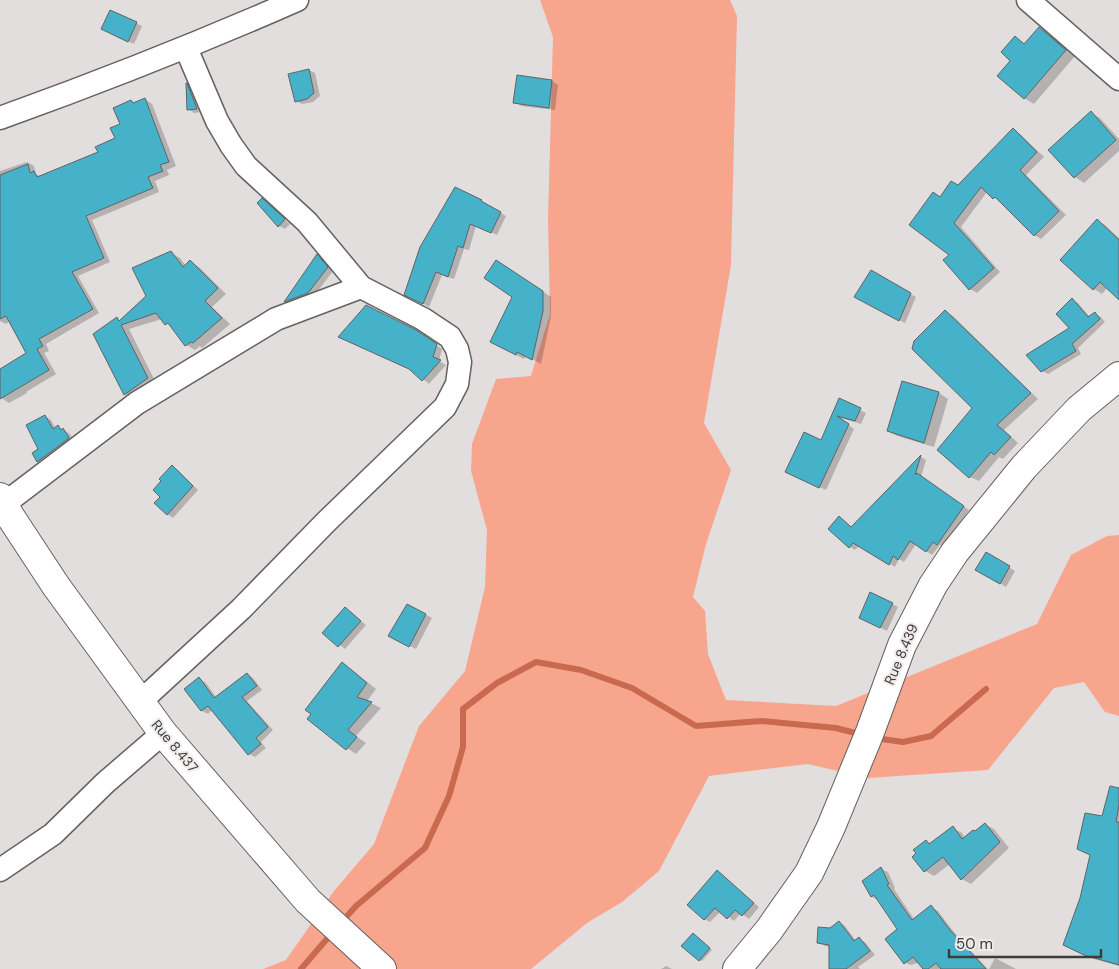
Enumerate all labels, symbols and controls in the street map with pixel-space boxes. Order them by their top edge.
street label: Rue 8.439 [880,621,922,687]
street label: Rue 8.437 [148,716,202,776]
scale bar [949,926,1102,958]
text: 50 m [956,934,993,954]

